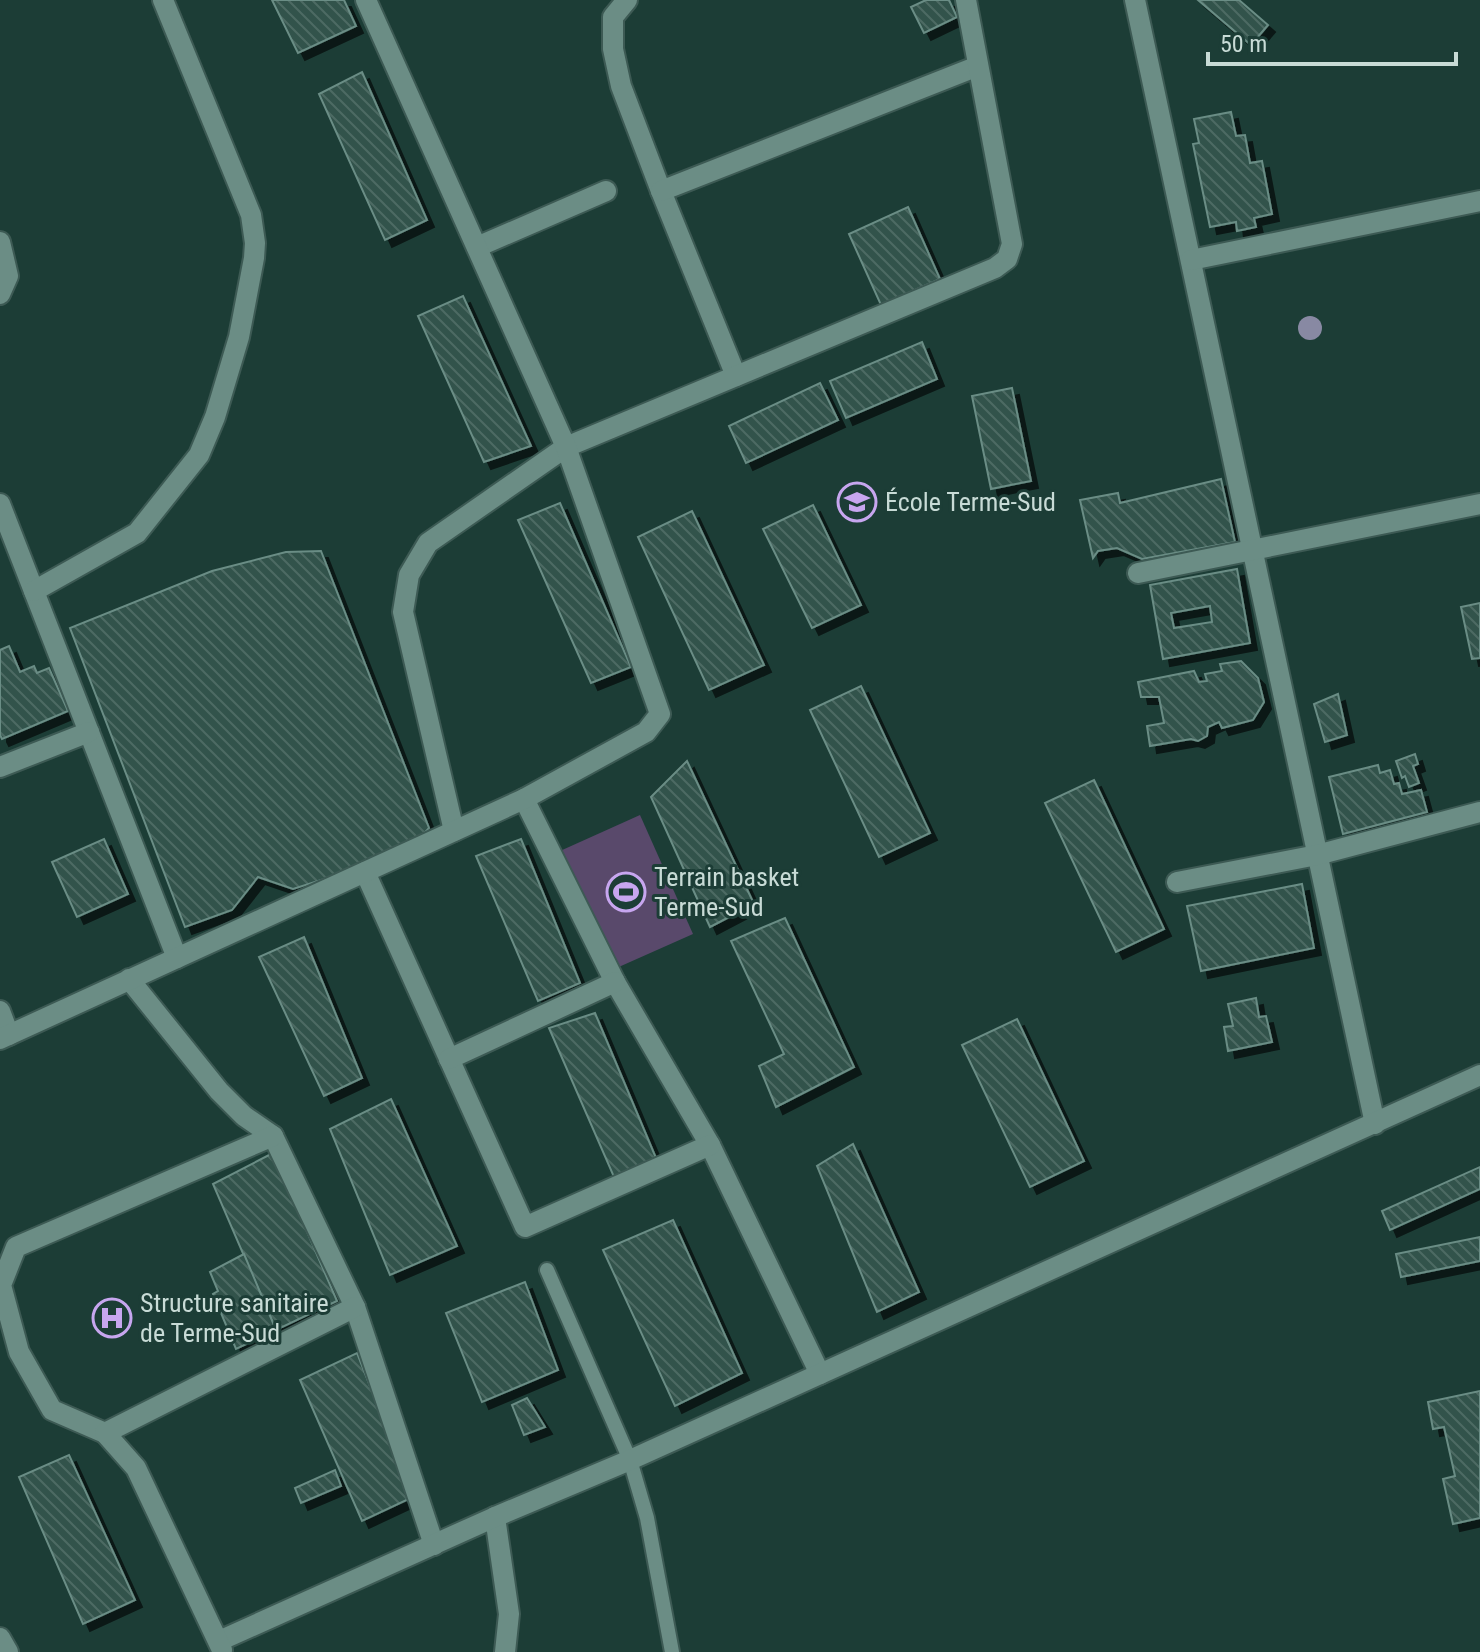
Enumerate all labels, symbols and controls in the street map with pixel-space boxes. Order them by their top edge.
scale bar [1208,16,1456,66]
text: 50 m [1220,30,1267,58]
school or university icon: École Terme-Sud [836,481,878,523]
place label: École Terme-Sud [885,487,1056,517]
place label: Terrain basket Terme-Sud [654,862,799,922]
sports icon: Terrain basket Terme-Sud [605,871,647,913]
place label: Structure sanitaire de Terme-Sud [140,1288,329,1348]
hospital icon: Structure sanitaire de Terme-Sud [91,1297,133,1339]

